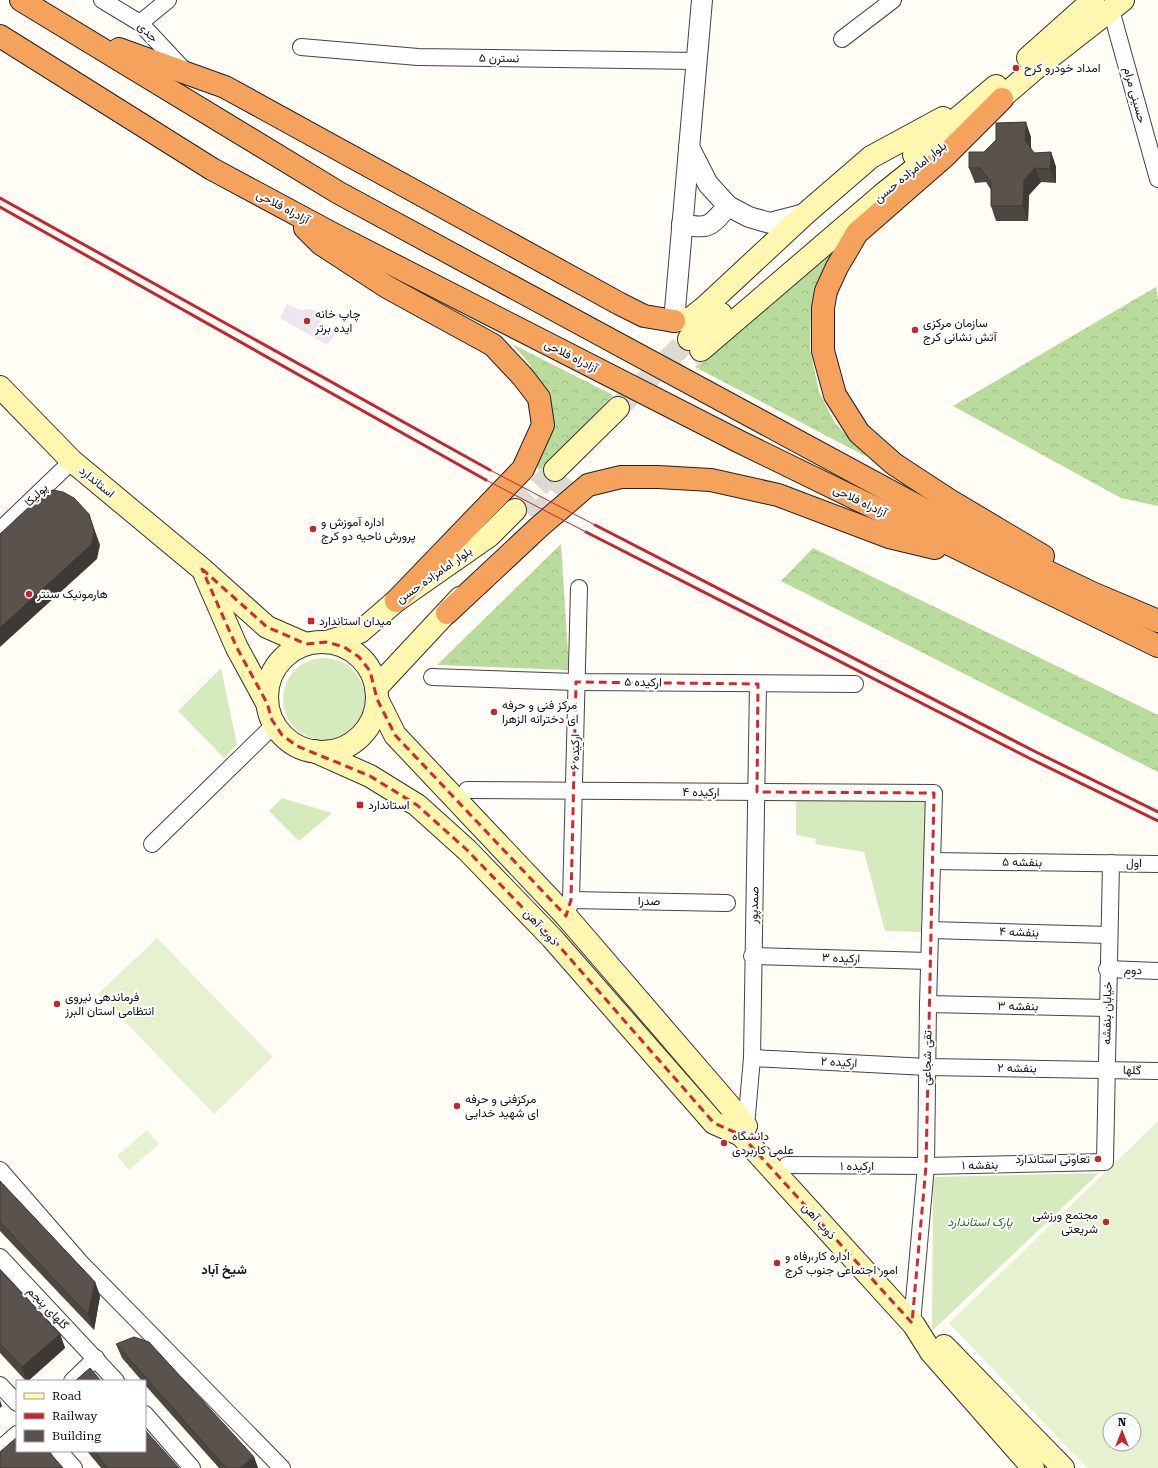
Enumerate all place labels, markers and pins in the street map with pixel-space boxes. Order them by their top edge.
place label: امداد خودرو کرح [1024,61,1101,77]
marker: امداد خودرو کرح [1011,63,1021,73]
place label: چاپ خانه ایده برتر [314,307,361,336]
marker: چاپ خانه ایده برتر [302,316,312,326]
place label: سازمان مرکزی آتش نشانی کرج [923,316,998,346]
marker: سازمان مرکزی آتش نشانی کرج [910,325,920,335]
place label: اداره آموزش و پرورش ناحیه دو کرج [321,515,416,545]
marker: اداره آموزش و پرورش ناحیه دو کرج [308,524,318,534]
place label: هارمونیک سنتر [36,587,108,602]
marker: هارمونیک سنتر [24,589,34,599]
place label: میدان استاندارد [319,614,392,629]
marker: میدان استاندارد [306,616,316,626]
place label: مرکز فنی و حرفه ای دخترانه الزهرا [502,698,579,727]
marker: مرکز فنی و حرفه ای دخترانه الزهرا [489,707,499,717]
place label: استاندارد [368,798,409,813]
marker: استاندارد [355,800,365,810]
place label: فرماندهی نیروی انتظامی استان البرز [64,990,154,1019]
marker: فرماندهی نیروی انتظامی استان البرز [52,999,62,1009]
place label: مرکزفنی و حرفه ای شهید خدایی [465,1092,539,1121]
marker: مرکزفنی و حرفه ای شهید خدایی [452,1101,462,1111]
place label: دانشگاه علمی کاربردی [732,1129,794,1158]
marker: دانشگاه علمی کاربردی [719,1138,729,1148]
place label: تعاونی استاندارد [1015,1152,1090,1167]
marker: تعاونی استاندارد [1093,1154,1103,1164]
place label: مجتمع ورزشی شریعتی [1032,1208,1098,1237]
marker: مجتمع ورزشی شریعتی [1101,1217,1111,1227]
place label: اداره کار،رفاه و امور اجتماعی جنوب کرج [785,1249,898,1279]
marker: اداره کار،رفاه و امور اجتماعی جنوب کرج [772,1258,782,1268]

